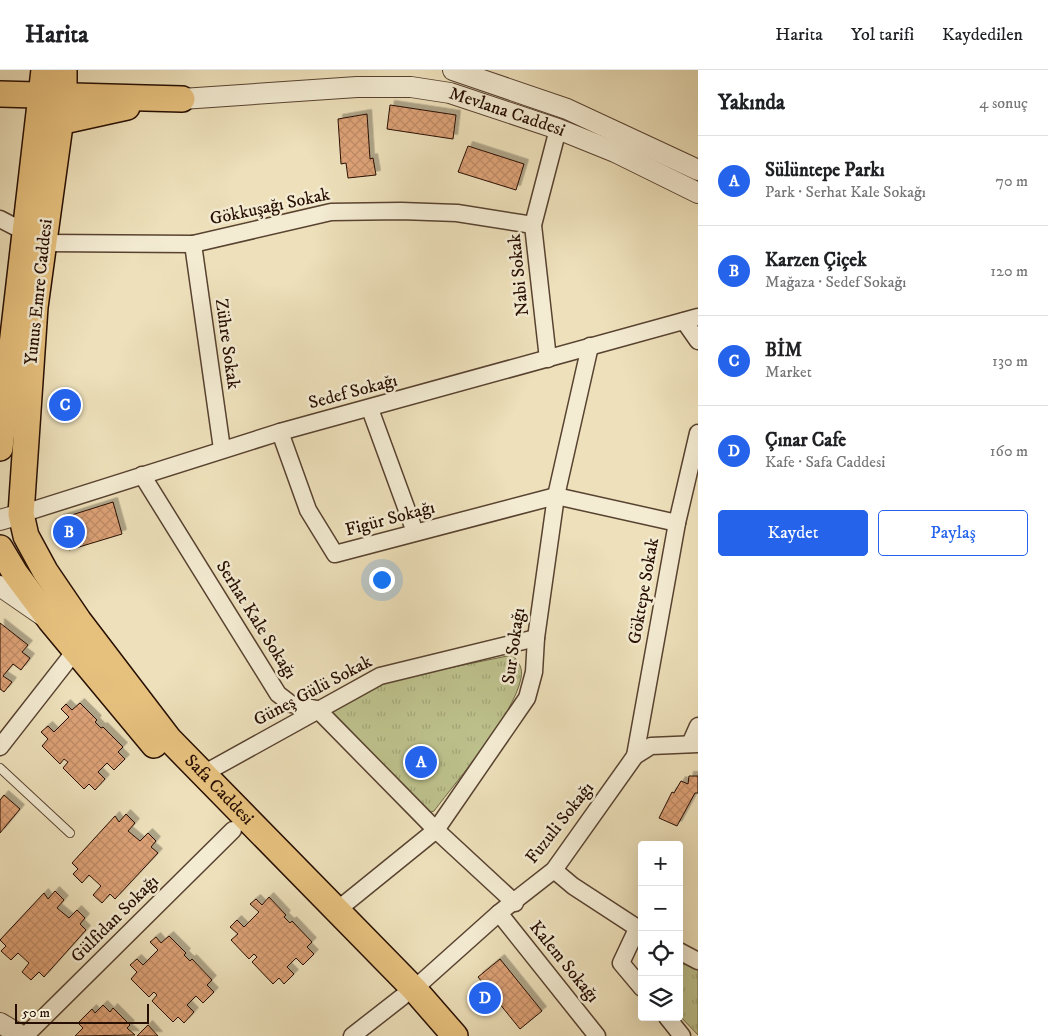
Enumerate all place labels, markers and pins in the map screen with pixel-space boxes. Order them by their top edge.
pin: C [49,386,81,424]
pin: B [53,513,85,551]
pin: A [405,743,437,781]
pin: D [469,979,501,1017]

